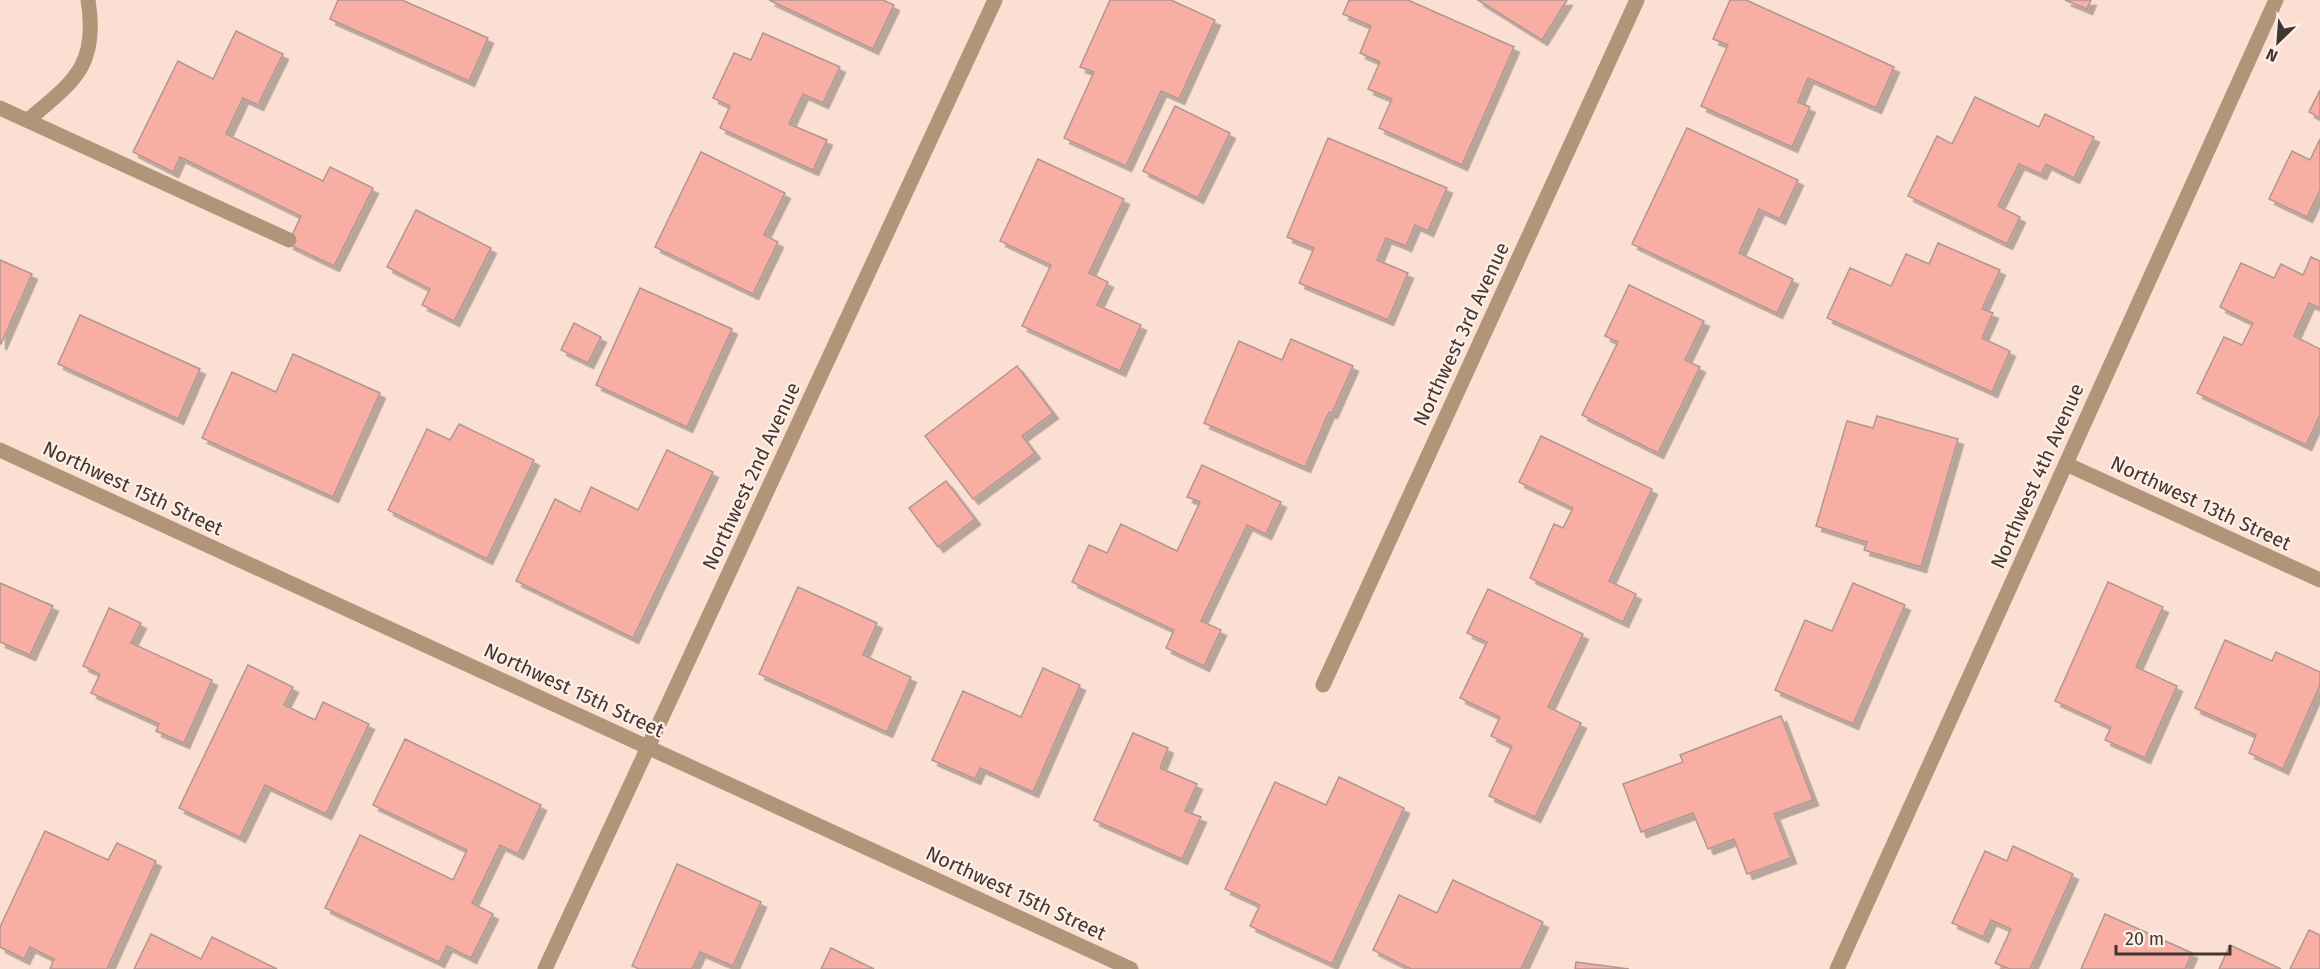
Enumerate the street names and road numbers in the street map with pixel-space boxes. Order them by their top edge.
street label: Northwest 3rd Avenue [1408,238,1514,430]
street label: Northwest 2nd Avenue [697,378,805,574]
street label: Northwest 4th Avenue [1985,380,2089,572]
street label: Northwest 15th Street [39,436,228,541]
street label: Northwest 13th Street [2107,451,2296,556]
street label: Northwest 15th Street [480,638,669,743]
street label: Northwest 15th Street [922,841,1111,946]

